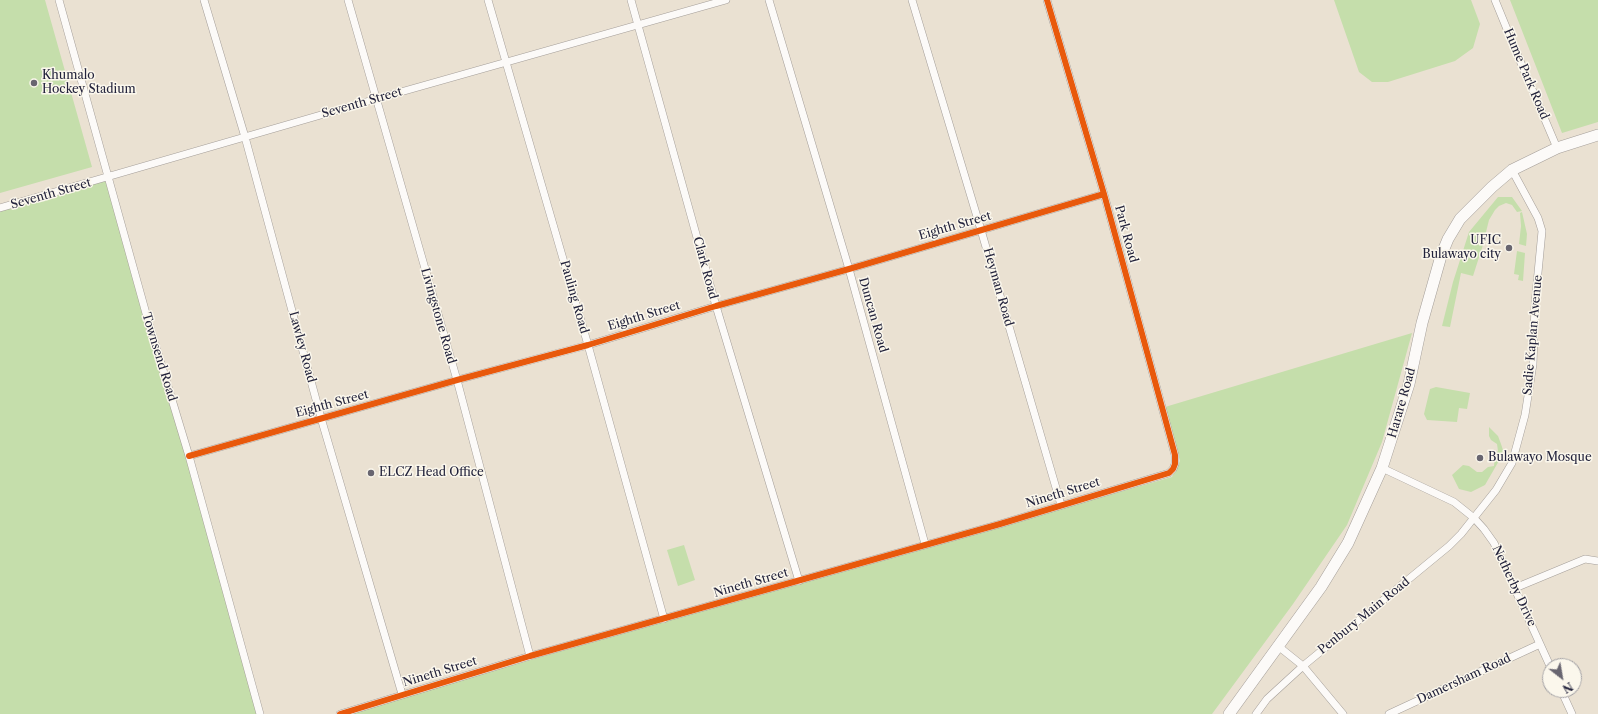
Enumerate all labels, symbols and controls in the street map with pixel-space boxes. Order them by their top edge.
street label: Hume Park Road [1500,26,1552,122]
place label: Khumalo Hockey Stadium [42,69,136,97]
marker: Khumalo Hockey Stadium [29,78,39,88]
street label: Seventh Street [320,85,404,121]
street label: Seventh Street [9,176,93,212]
street label: Park Road [1111,204,1141,264]
street label: Eighth Street [917,209,993,243]
place label: UFIC Bulawayo city [1422,234,1501,262]
street label: Clark Road [690,235,720,301]
marker: UFIC Bulawayo city [1504,243,1514,253]
street label: Heyman Road [980,246,1016,328]
street label: Pauling Road [557,259,591,335]
street label: Livingstone Road [417,266,459,366]
street label: Sadie Kaplan Avenue [1521,274,1545,396]
street label: Duncan Road [855,276,891,354]
street label: Eighth Street [606,298,682,334]
street label: Lawley Road [286,310,318,384]
street label: Townsend Road [139,311,179,403]
street label: Harare Road [1385,366,1419,440]
street label: Eighth Street [294,387,370,421]
place label: Bulawayo Mosque [1488,451,1592,465]
marker: Bulawayo Mosque [1475,453,1485,463]
place label: ELCZ Head Office [379,466,484,480]
marker: ELCZ Head Office [366,468,376,478]
street label: Nineth Street [1024,475,1102,511]
street label: Netherby Drive [1489,543,1539,629]
street label: Nineth Street [712,566,790,600]
street label: Penbury Main Road [1315,575,1413,657]
street label: Damersham Road [1415,651,1513,707]
street label: Nineth Street [401,654,479,690]
north arrow [1542,658,1582,698]
text: N [1560,679,1575,696]

